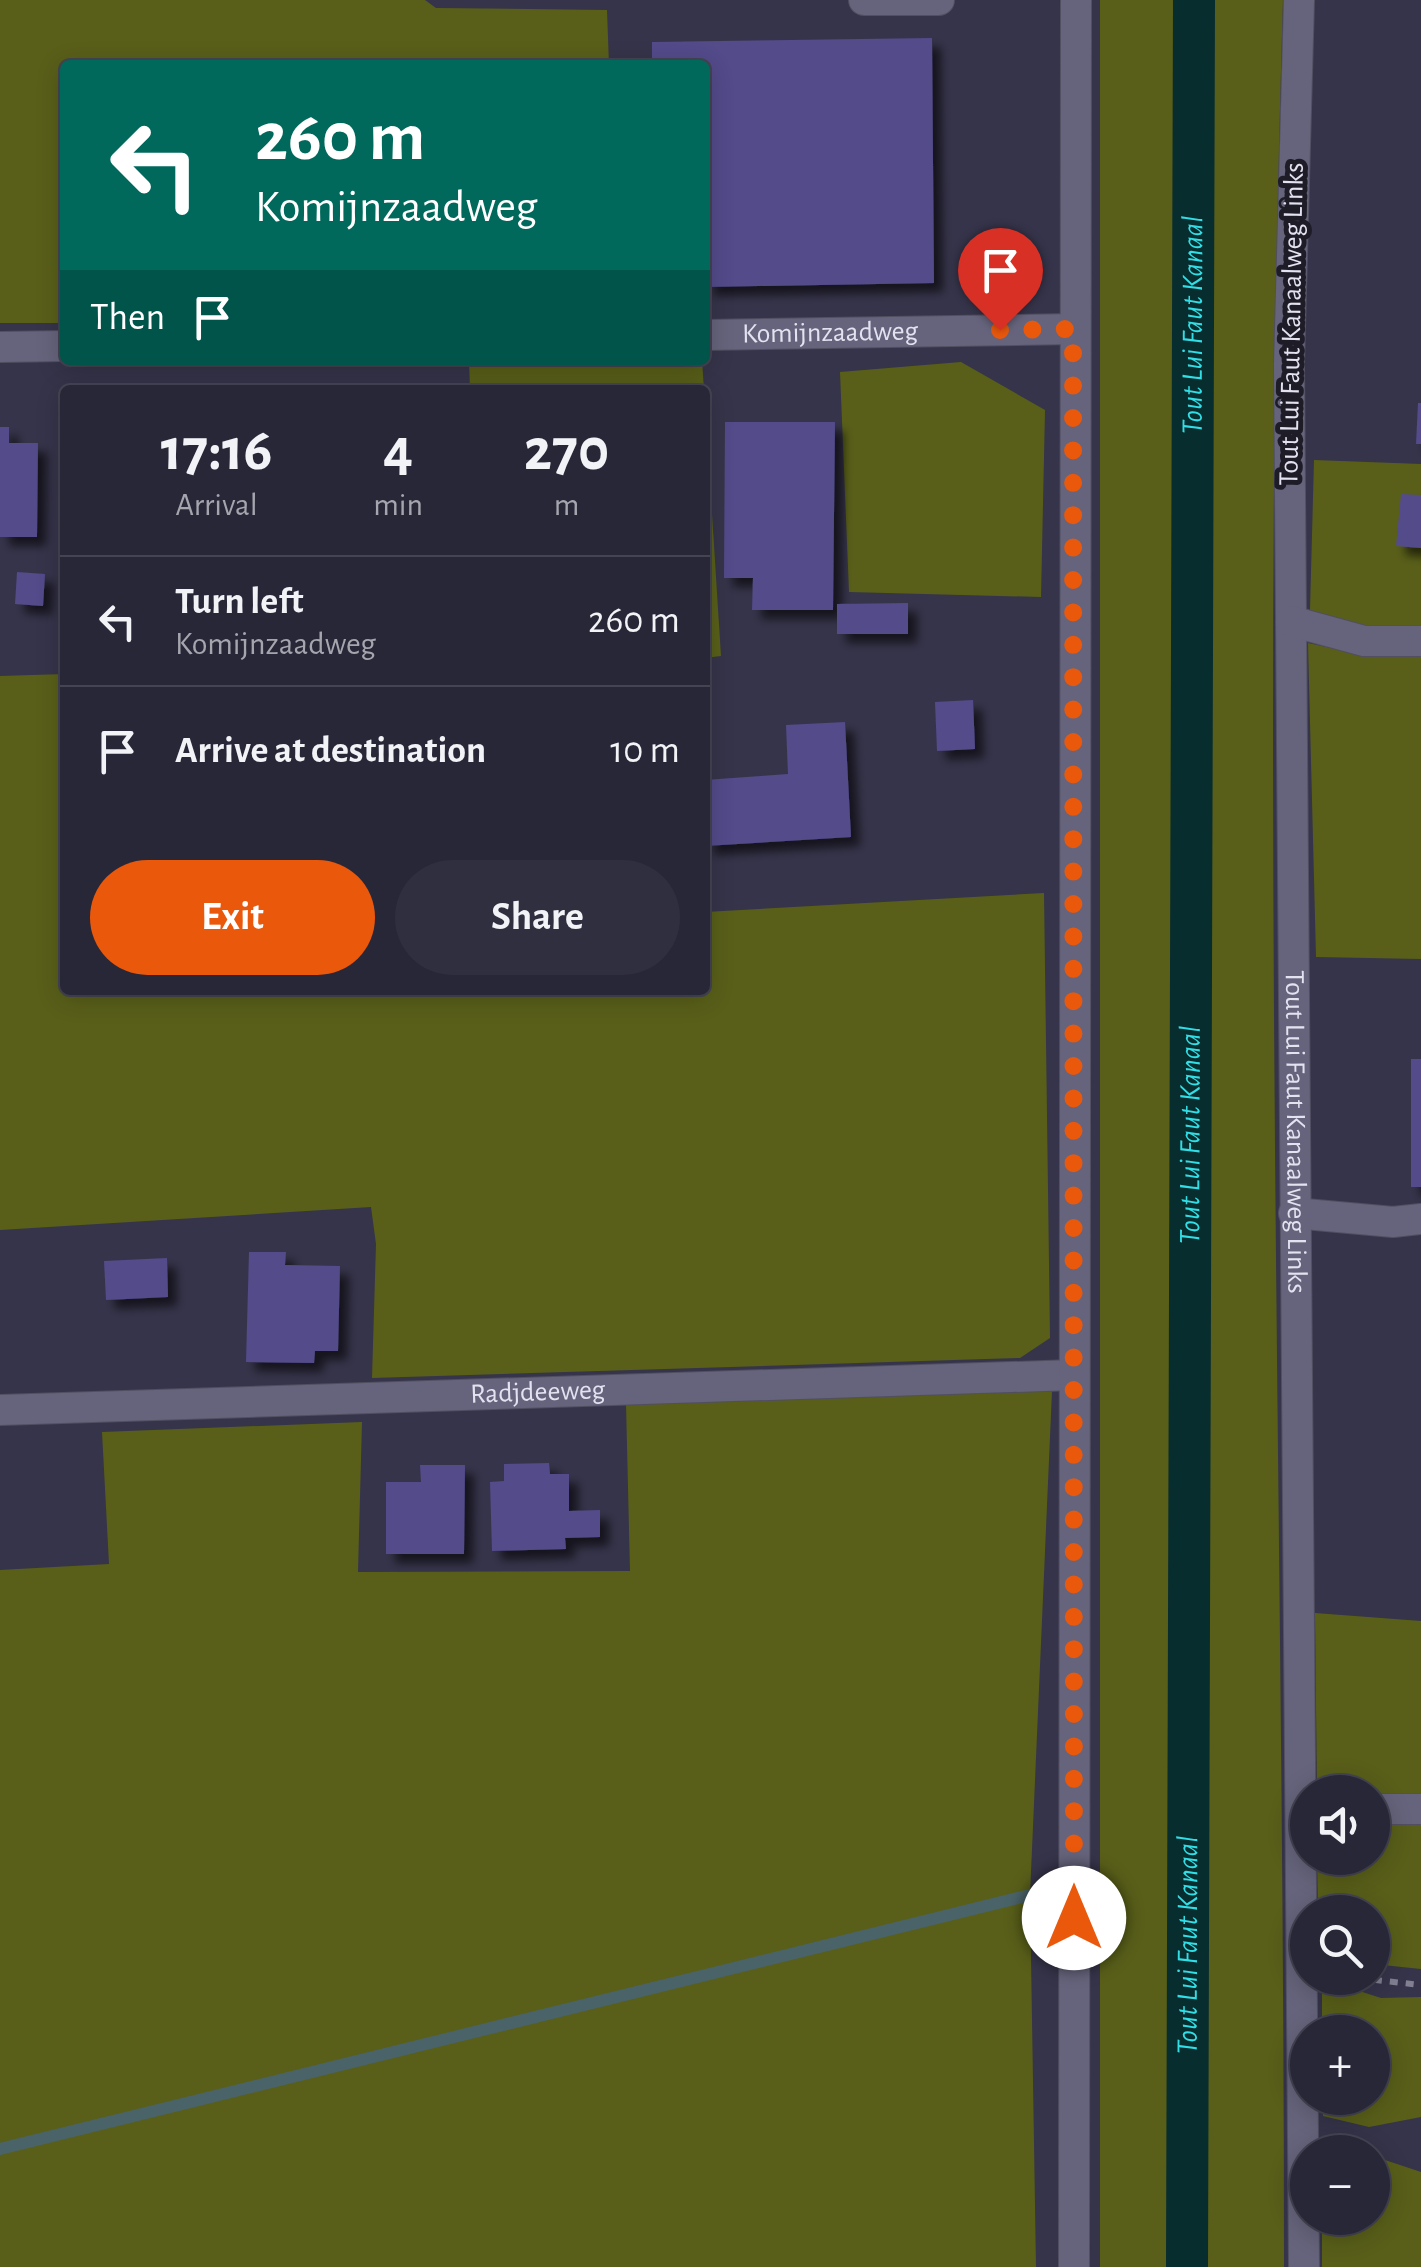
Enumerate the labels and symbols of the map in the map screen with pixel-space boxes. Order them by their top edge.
street label: Tout Lui Faut Kanaalweg Links [1275,162,1309,486]
water label: Tout Lui Faut Kanaal [1178,215,1208,435]
pin [958,228,1043,331]
street label: Komijnzaadweg [742,318,918,348]
street label: Tout Lui Faut Kanaalweg Links [1280,970,1310,1294]
water label: Tout Lui Faut Kanaal [1175,1025,1206,1245]
street label: Radjdeeweg [470,1376,606,1409]
water label: Tout Lui Faut Kanaal [1173,1835,1203,2055]
position arrow [1022,1866,1126,1970]

